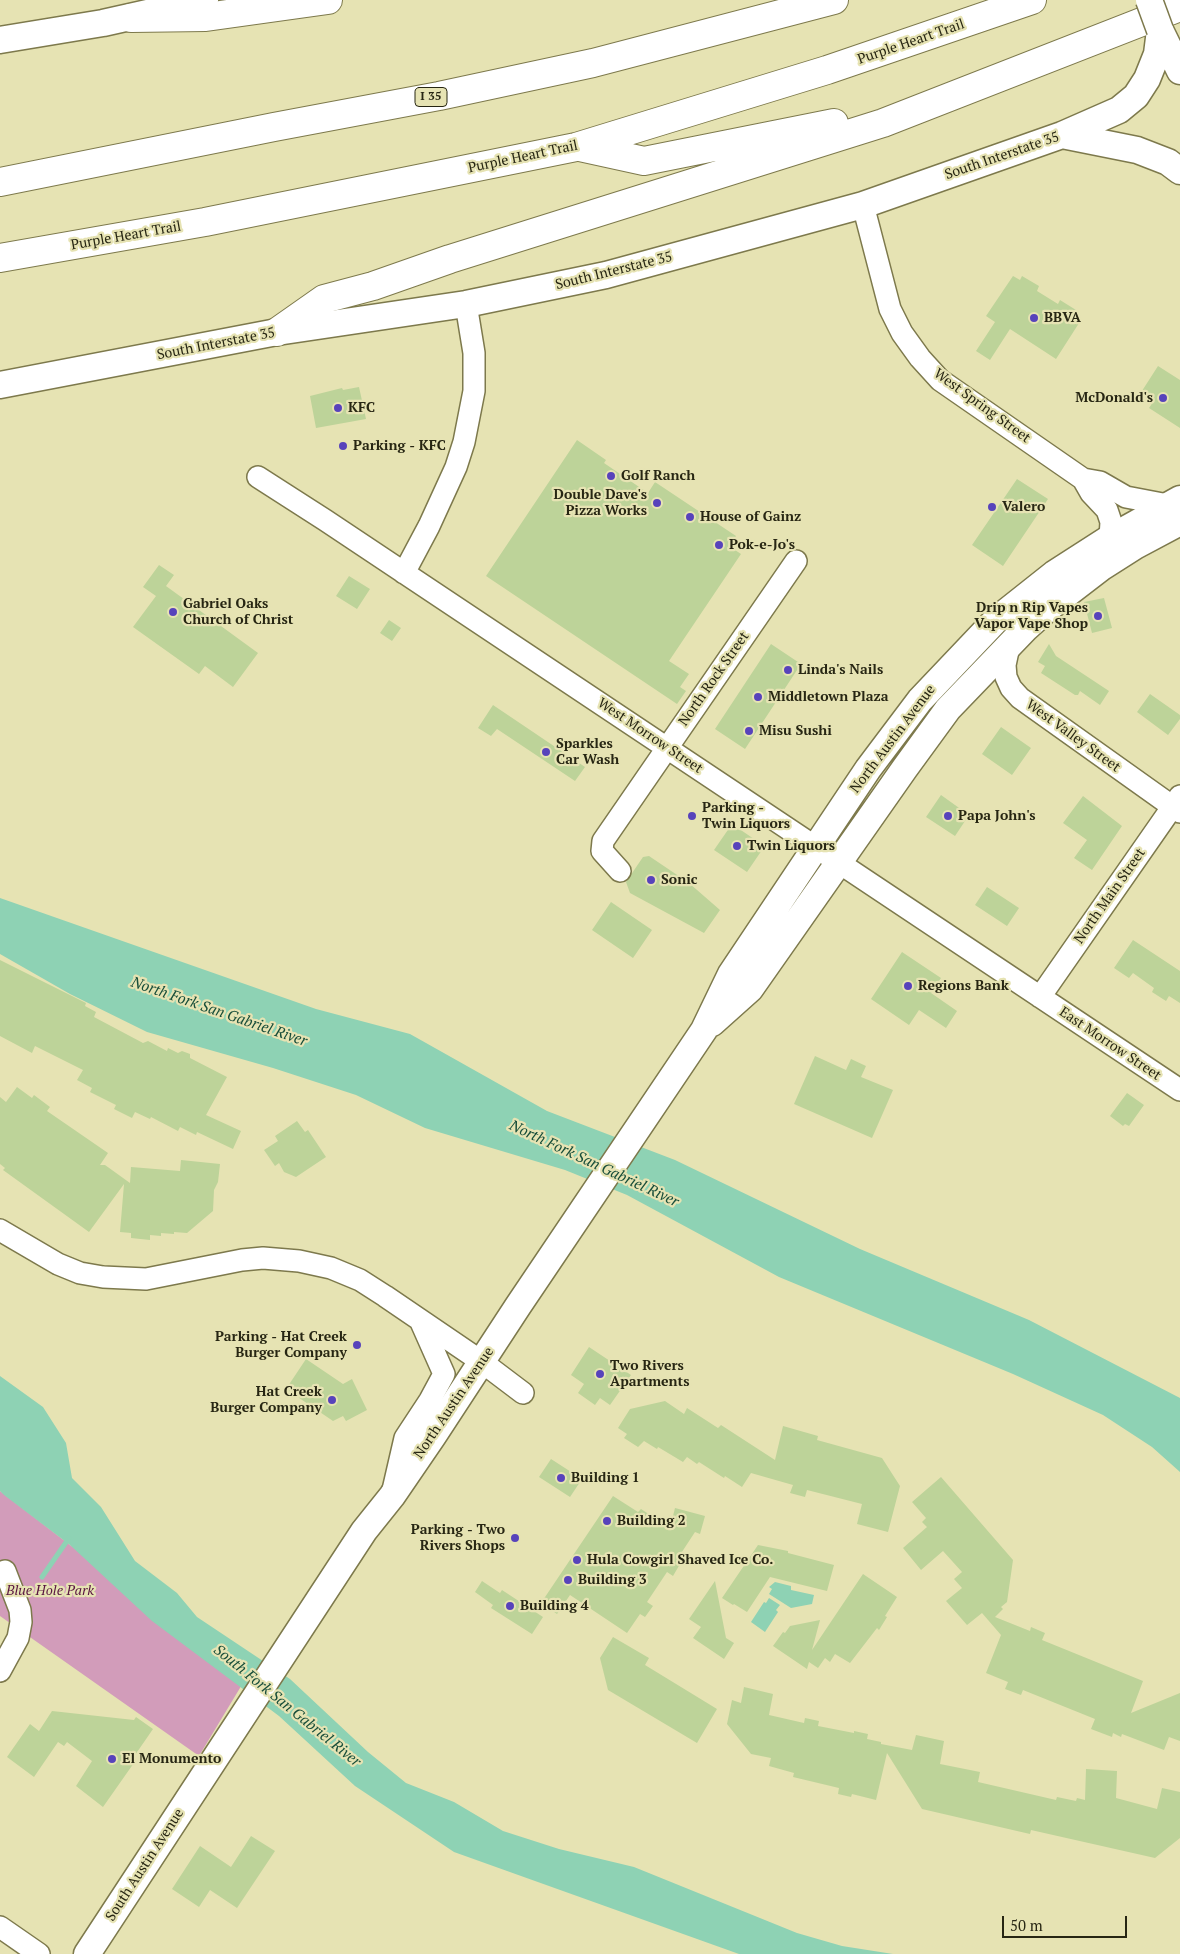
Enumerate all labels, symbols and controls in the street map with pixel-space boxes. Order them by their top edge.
street label: Purple Heart Trail [855,16,967,68]
road number: I 35 [415,88,447,106]
street label: South Interstate 35 [943,129,1061,183]
street label: Purple Heart Trail [467,137,579,177]
street label: Purple Heart Trail [70,218,182,254]
street label: South Interstate 35 [554,248,674,294]
place label: BBVA [1044,310,1081,326]
marker: BBVA [1028,312,1040,324]
street label: South Interstate 35 [156,324,276,364]
street label: West Spring Street [930,365,1034,447]
place label: McDonald's [1075,390,1153,406]
marker: McDonald's [1157,392,1169,404]
place label: KFC [348,400,375,416]
marker: KFC [332,402,344,414]
place label: Parking - KFC [353,438,446,454]
marker: Parking - KFC [337,440,349,452]
place label: Golf Ranch [621,468,695,484]
marker: Golf Ranch [605,470,617,482]
place label: Double Dave's Pizza Works [554,487,647,520]
marker: Double Dave's Pizza Works [651,497,663,509]
place label: Valero [1002,499,1045,515]
marker: Valero [986,501,998,513]
place label: House of Gainz [700,509,801,525]
marker: House of Gainz [684,511,696,523]
place label: Pok-e-Jo's [729,537,795,553]
marker: Pok-e-Jo's [713,539,725,551]
place label: Gabriel Oaks Church of Christ [183,596,293,628]
place label: Drip n Rip Vapes Vapor Vape Shop [974,600,1088,632]
marker: Gabriel Oaks Church of Christ [167,606,179,618]
marker: Drip n Rip Vapes Vapor Vape Shop [1092,610,1104,622]
street label: North Rock Street [675,629,753,729]
place label: Linda's Nails [798,662,883,678]
marker: Linda's Nails [782,664,794,676]
street label: North Austin Avenue [847,682,939,796]
place label: Middletown Plaza [768,689,889,705]
marker: Middletown Plaza [752,691,764,703]
street label: West Morrow Street [594,695,706,777]
street label: West Valley Street [1023,696,1123,776]
place label: Misu Sushi [759,723,832,739]
marker: Misu Sushi [743,725,755,737]
place label: Sparkles Car Wash [556,736,619,769]
marker: Sparkles Car Wash [540,746,552,758]
place label: Parking - Twin Liquors [702,800,790,832]
place label: Papa John's [958,808,1036,824]
marker: Parking - Twin Liquors [686,810,698,822]
marker: Papa John's [942,810,954,822]
place label: Twin Liquors [747,838,835,854]
marker: Twin Liquors [731,840,743,852]
street label: North Main Street [1071,845,1149,947]
place label: Sonic [661,872,698,888]
marker: Sonic [645,874,657,886]
water label: North Fork San Gabriel River [129,973,309,1051]
place label: Regions Bank [918,978,1009,994]
marker: Regions Bank [902,980,914,992]
street label: East Morrow Street [1056,1004,1164,1084]
water label: North Fork San Gabriel River [507,1117,681,1211]
place label: Parking - Hat Creek Burger Company [215,1329,347,1361]
marker: Parking - Hat Creek Burger Company [351,1339,363,1351]
street label: North Austin Avenue [410,1344,498,1462]
place label: Two Rivers Apartments [610,1358,690,1390]
marker: Two Rivers Apartments [594,1368,606,1380]
place label: Hat Creek Burger Company [210,1384,322,1416]
marker: Hat Creek Burger Company [326,1394,338,1406]
place label: Building 1 [571,1470,640,1486]
marker: Building 1 [555,1472,567,1484]
place label: Building 2 [617,1513,686,1529]
marker: Building 2 [601,1515,613,1527]
place label: Parking - Two Rivers Shops [411,1522,505,1554]
marker: Parking - Two Rivers Shops [509,1532,521,1544]
place label: Hula Cowgirl Shaved Ice Co. [587,1552,773,1568]
marker: Hula Cowgirl Shaved Ice Co. [571,1554,583,1566]
place label: Building 3 [578,1572,647,1588]
marker: Building 3 [562,1574,574,1586]
park label: Blue Hole Park [6,1583,94,1599]
place label: Building 4 [520,1598,589,1614]
marker: Building 4 [504,1600,516,1612]
water label: South Fork San Gabriel River [210,1641,364,1771]
place label: El Monumento [122,1751,221,1767]
marker: El Monumento [106,1753,118,1765]
street label: South Austin Avenue [102,1806,188,1924]
scale bar [1005,1906,1130,1938]
text: 50 m [1010,1915,1043,1935]

